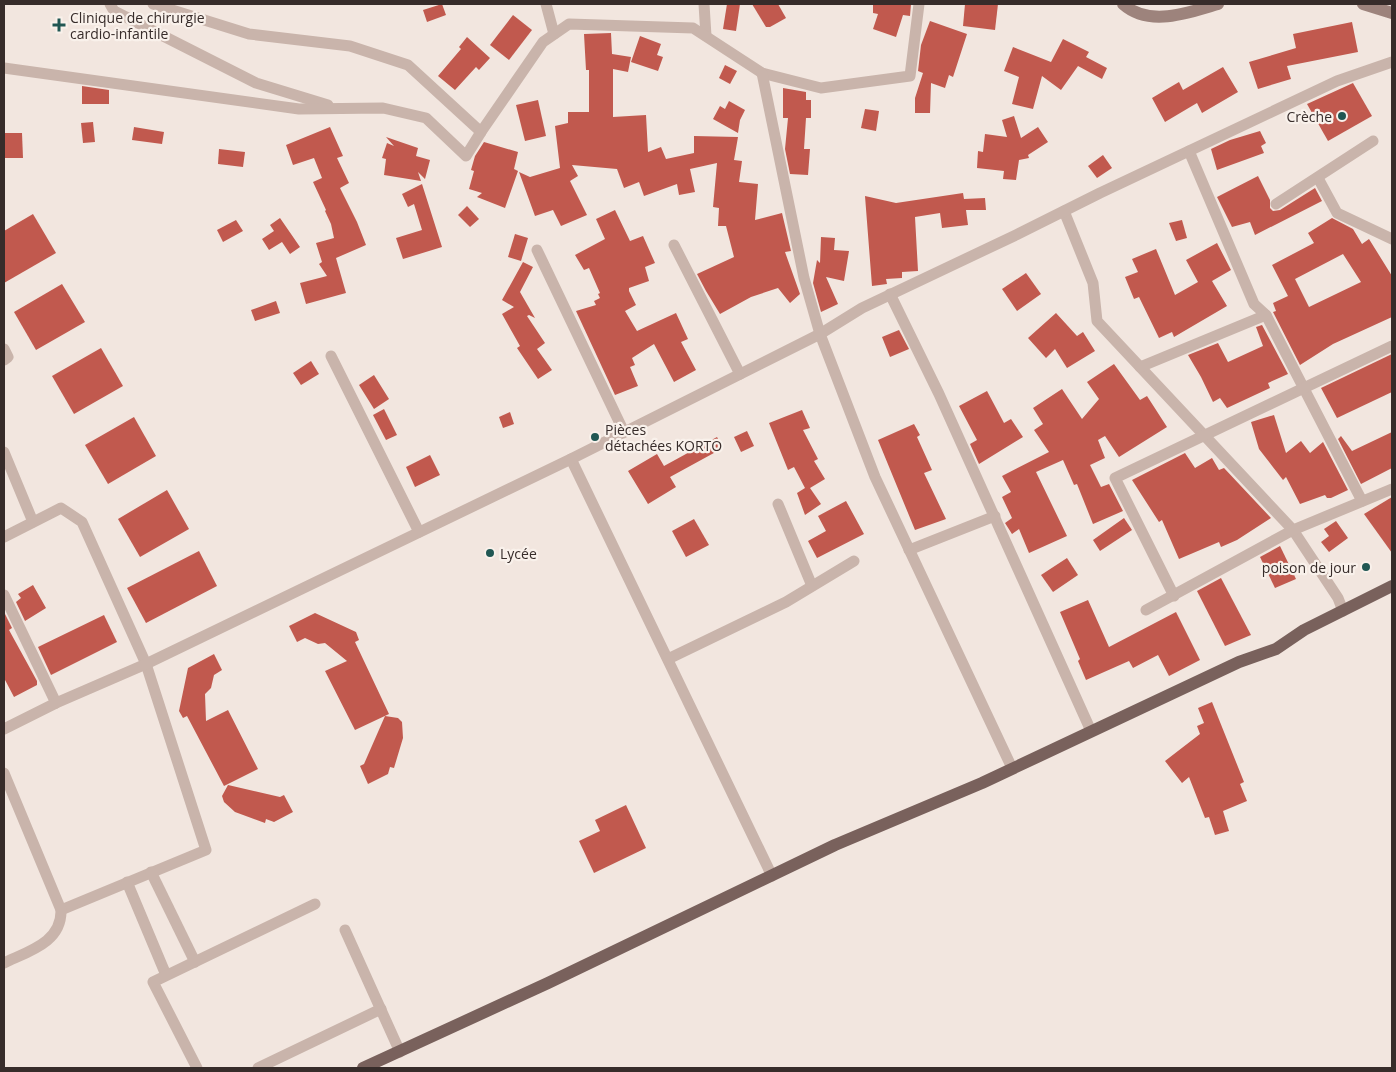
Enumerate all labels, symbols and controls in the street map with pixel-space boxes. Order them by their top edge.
place label: Clinique de chirurgie cardio-infantile [70,8,205,43]
marker: Clinique de chirurgie cardio-infantile [52,18,66,32]
place label: Crèche [1286,107,1332,126]
marker: Crèche [1336,110,1348,122]
place label: Pièces détachées KORTO [605,420,722,455]
marker: Pièces détachées KORTO [589,431,601,443]
place label: Lycée [500,544,537,563]
marker: Lycée [484,547,496,559]
place label: poison de jour [1262,558,1356,577]
marker: poison de jour [1360,561,1372,573]

